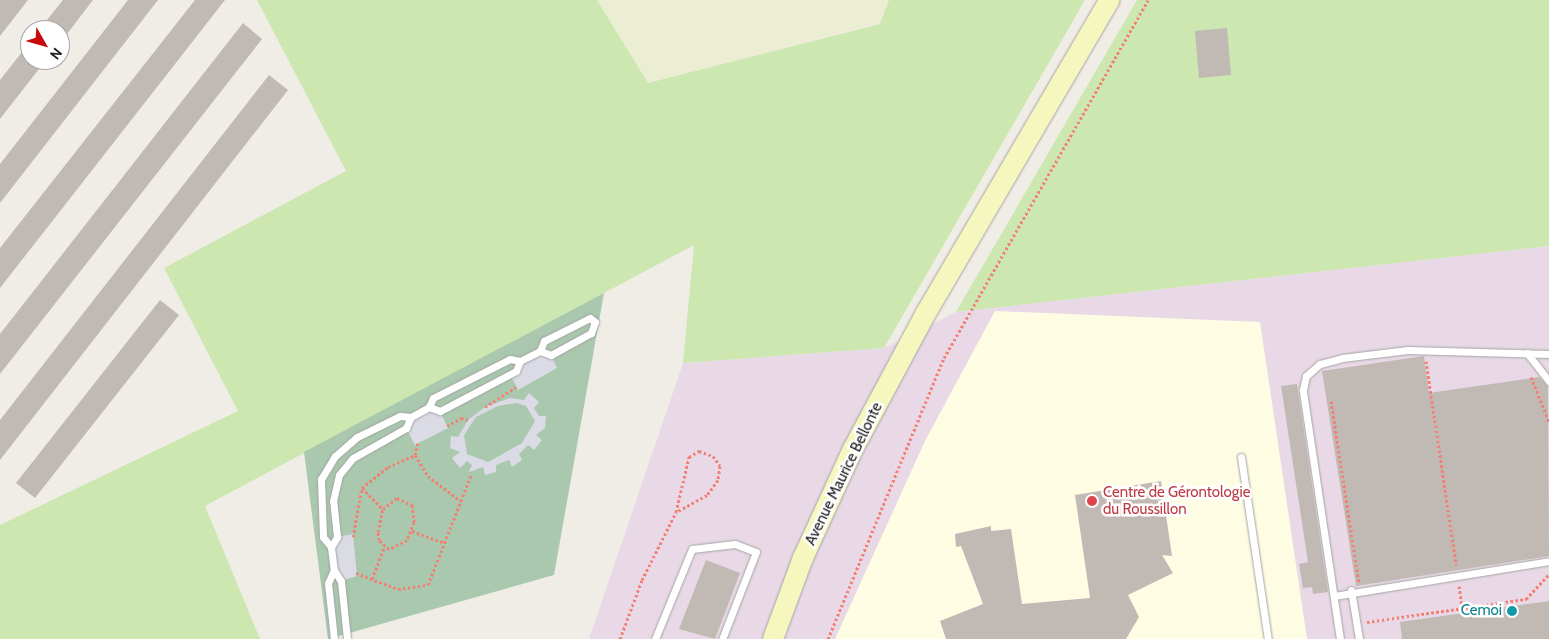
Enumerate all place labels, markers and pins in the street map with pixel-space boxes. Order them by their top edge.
place label: Centre de Gérontologie du Roussillon [1103,483,1250,518]
marker: Centre de Gérontologie du Roussillon [1085,494,1099,508]
place label: Cemoi [1461,602,1502,620]
marker: Cemoi [1506,605,1518,617]

